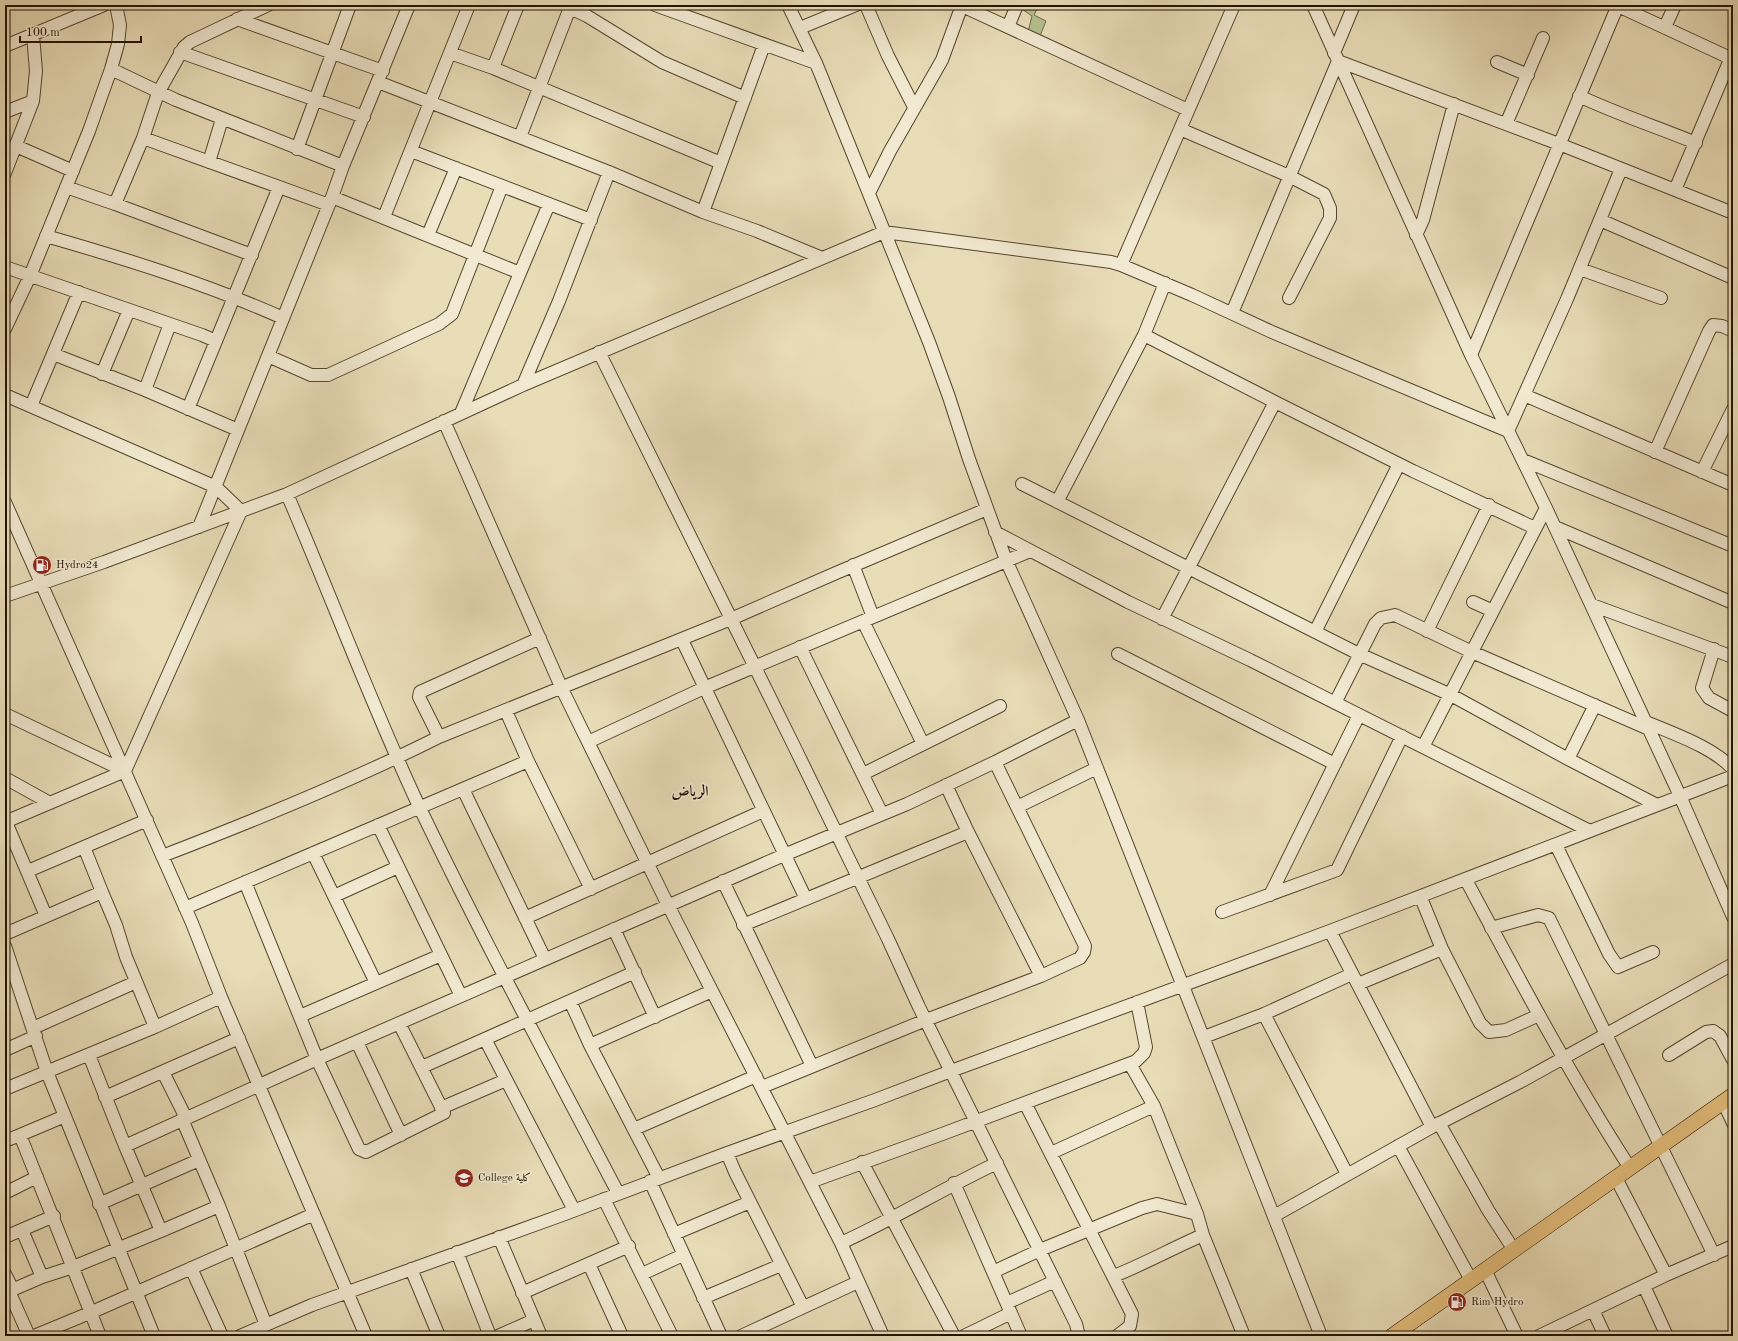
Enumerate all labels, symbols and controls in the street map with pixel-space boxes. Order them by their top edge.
scale bar [20,18,141,44]
text: 100 m [26,27,60,39]
fuel station icon: Hydro24 [31,554,53,576]
place label: Hydro24 [56,560,98,571]
district label: الرياض [671,784,709,801]
school or university icon: College كلية [453,1167,475,1189]
place label: College كلية [478,1172,531,1184]
fuel station icon: Rim Hydro [1446,1291,1468,1313]
place label: Rim Hydro [1471,1297,1523,1308]

